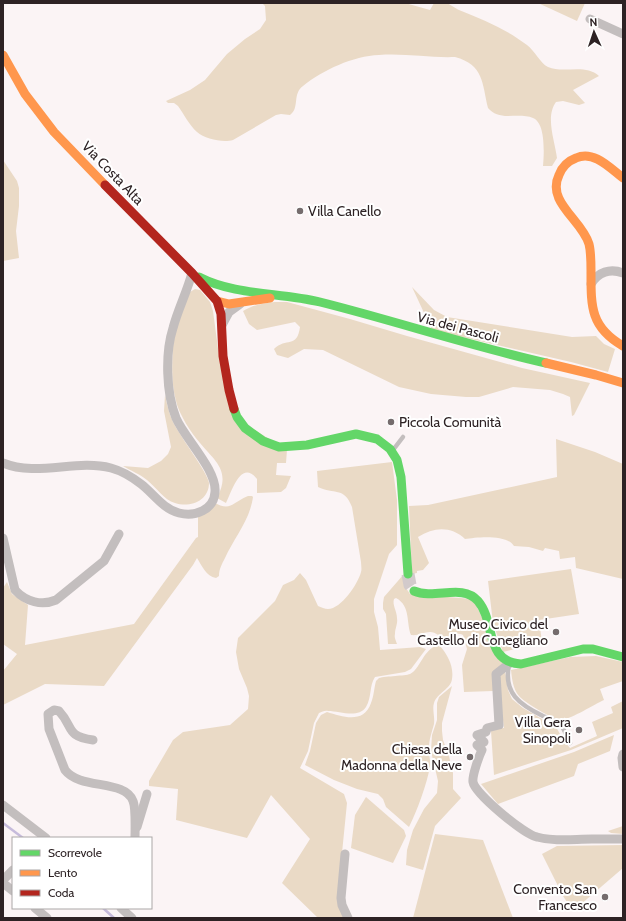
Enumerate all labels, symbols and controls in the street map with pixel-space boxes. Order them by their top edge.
north arrow [574,12,614,52]
text: N [589,15,598,29]
street label: Via Costa Alta [78,137,148,209]
place label: Villa Canello [308,202,381,220]
marker: Villa Canello [295,206,305,216]
street label: Via dei Pascoli [415,307,501,347]
place label: Piccola Comunità [399,413,502,431]
marker: Piccola Comunità [386,417,396,427]
place label: Museo Civico del Castello di Conegliano [417,615,549,649]
marker: Museo Civico del Castello di Conegliano [551,627,561,637]
place label: Villa Gera Sinopoli [515,713,571,747]
marker: Villa Gera Sinopoli [574,725,584,735]
place label: Chiesa della Madonna della Neve [341,740,462,774]
marker: Chiesa della Madonna della Neve [465,752,475,762]
legend [12,837,152,909]
text: Scorrevole [48,845,102,860]
text: Lento [48,865,78,880]
place label: Convento San Francesco [513,880,597,914]
text: Coda [48,885,74,900]
marker: Convento San Francesco [600,892,610,902]

